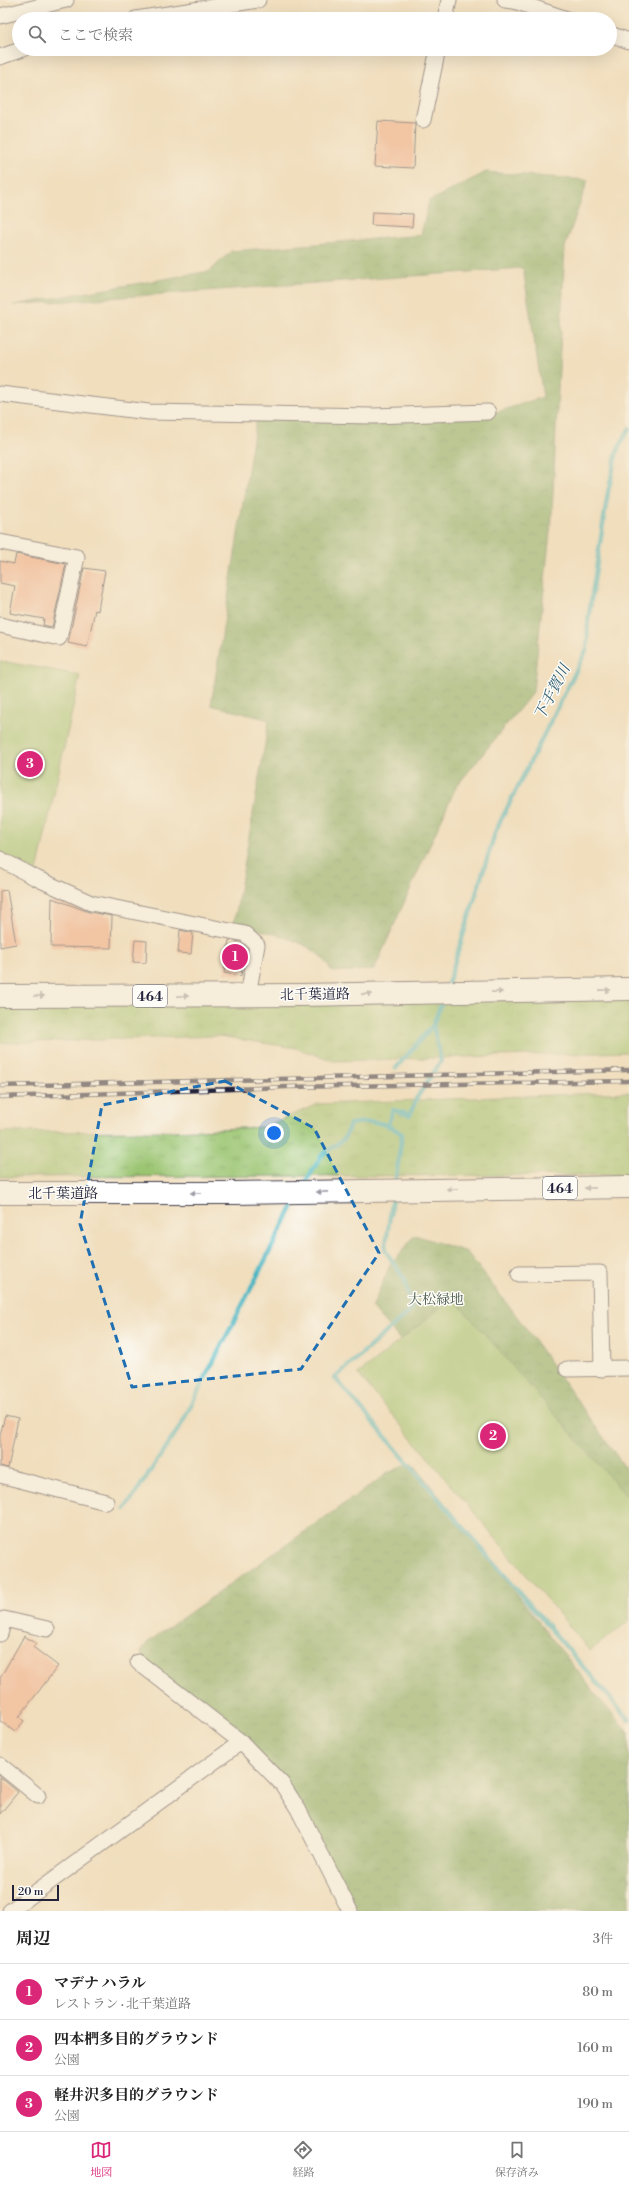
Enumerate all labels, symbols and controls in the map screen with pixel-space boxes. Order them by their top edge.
search box [12,12,617,56]
icon: search [26,23,48,45]
text: ここで検索 [58,26,133,45]
water label: 下手賀川 [530,659,575,723]
pin: 3 [17,749,43,779]
pin: 1 [222,942,248,972]
road number: 464 [133,985,167,1007]
street label: 北千葉道路 [280,985,350,1005]
one-way arrow [599,987,612,993]
one-way arrow [491,989,504,995]
one-way arrow [361,990,373,997]
one-way arrow [33,993,46,999]
one-way arrow [177,993,190,999]
your location [264,1123,284,1143]
road number: 464 [543,1177,577,1199]
one-way arrow [584,1184,596,1191]
street label: 北千葉道路 [28,1185,98,1203]
one-way arrow [445,1186,458,1192]
one-way arrow [316,1188,328,1195]
one-way arrow [189,1190,202,1196]
park label: 大松緑地 [408,1291,464,1309]
pin: 2 [480,1421,506,1451]
scale bar [12,1883,59,1902]
text: 20 m [18,1885,43,1899]
text: 周辺 [16,1928,50,1950]
text: 3件 [593,1931,613,1947]
text: マデナ ハラル [54,1974,146,1993]
text: 1 [26,1984,32,2000]
text: 80 m [582,1984,613,2000]
text: レストラン · 北千葉道路 [54,1996,191,2012]
text: 四本椚多目的グラウンド [54,2030,219,2049]
text: 2 [25,2040,33,2056]
text: 160 m [577,2040,613,2056]
text: 公園 [54,2052,80,2068]
text: 軽井沢多目的グラウンド [54,2086,219,2105]
text: 3 [25,2096,33,2112]
text: 190 m [577,2096,613,2112]
text: 公園 [54,2108,80,2124]
tab: 地図 [90,2139,112,2180]
tab: 経路 [292,2139,314,2180]
tab: 保存済み [495,2139,539,2180]

